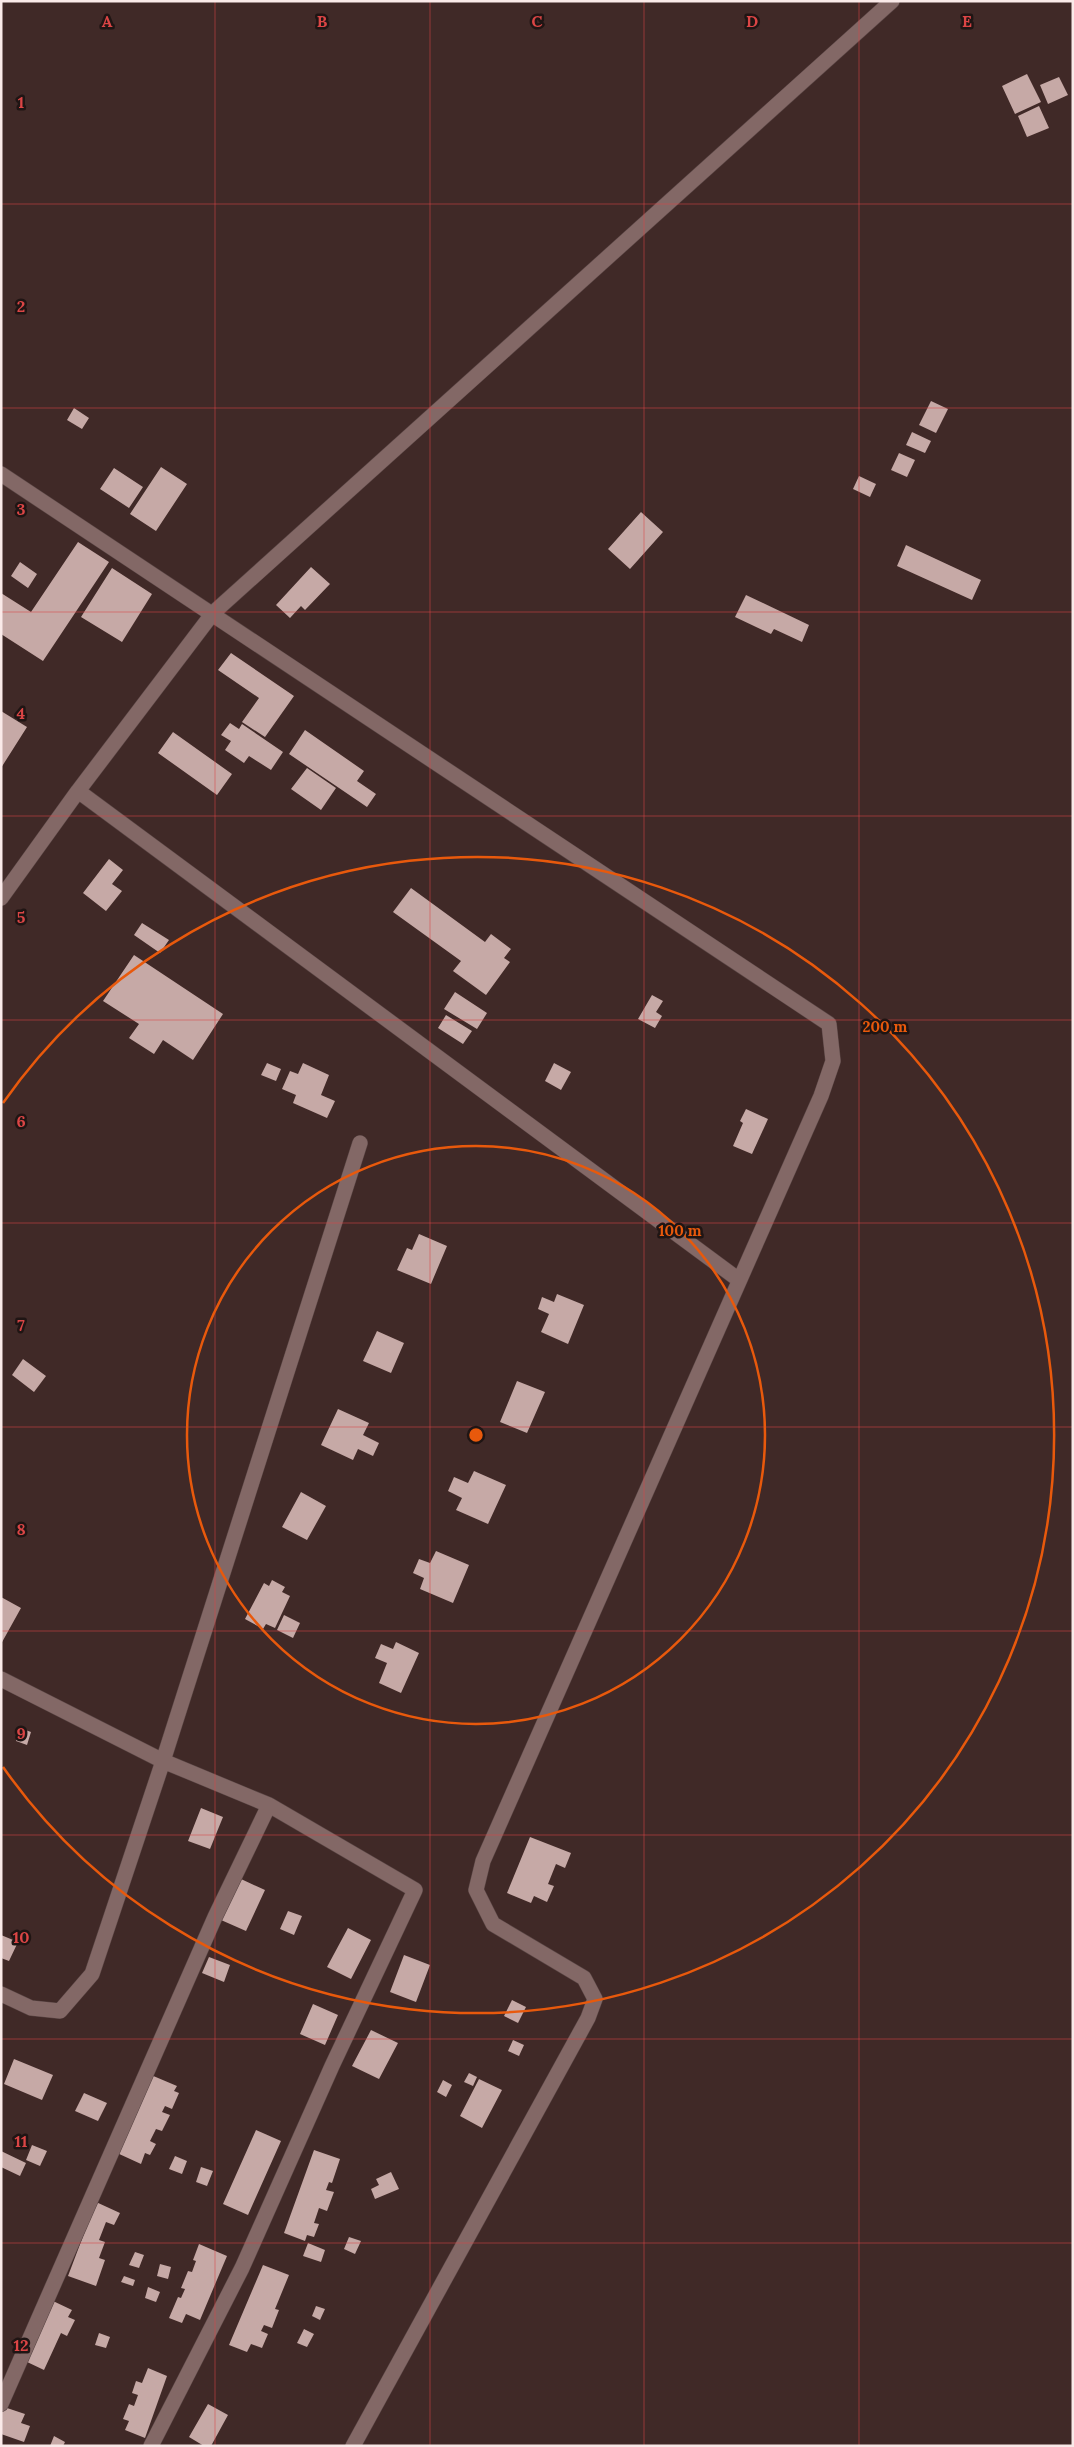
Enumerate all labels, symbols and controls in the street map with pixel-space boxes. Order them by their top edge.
text: A [102,11,113,31]
text: B [317,11,328,31]
text: C [531,11,543,31]
text: D [746,11,758,31]
text: E [962,11,972,31]
text: 1 [18,92,24,112]
text: 2 [17,296,25,316]
text: 3 [17,499,26,519]
text: 4 [17,703,26,723]
text: 5 [17,907,26,927]
text: 200 m [863,1017,908,1036]
text: 6 [16,1111,26,1131]
text: 100 m [659,1221,702,1240]
text: 7 [17,1315,25,1335]
centre of rings [467,1426,485,1444]
text: 8 [16,1519,26,1539]
text: 9 [16,1723,26,1743]
text: 10 [13,1927,29,1947]
text: 11 [15,2131,28,2151]
text: 12 [13,2335,29,2355]

